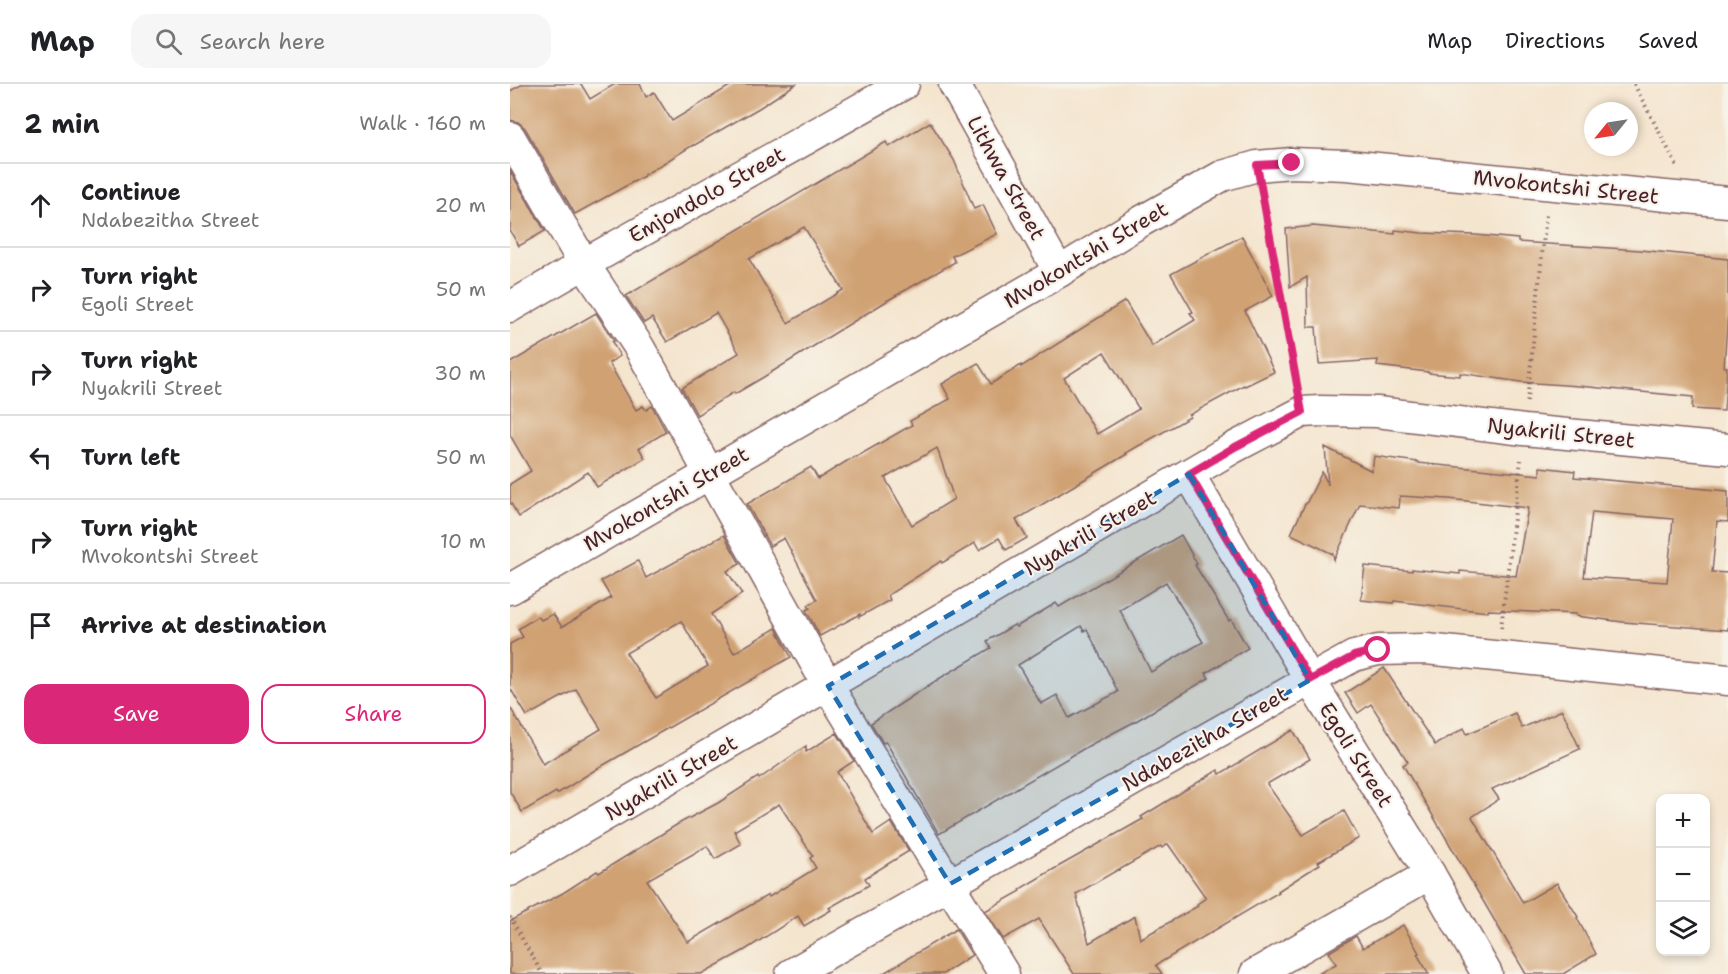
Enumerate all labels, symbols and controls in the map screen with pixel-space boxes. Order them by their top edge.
search box [131,14,551,68]
text: Map [30,22,95,60]
icon: search [152,25,185,58]
text: Search here [200,27,325,56]
text: Map [1427,27,1472,55]
text: Directions [1505,27,1605,55]
text: Saved [1638,27,1698,55]
north arrow [1584,102,1638,156]
text: 2 min [24,106,100,141]
text: Walk · 160 m [359,110,486,136]
street label: Lithwa Street [960,111,1052,245]
street label: Emjondolo Street [624,140,790,250]
route end [1278,149,1304,175]
street label: Mvokontshi Street [1472,163,1660,211]
text: Continue [81,178,181,207]
icon: ahead [24,189,57,222]
text: 20 m [435,192,486,218]
street label: Mvokontshi Street [999,195,1173,315]
text: Ndabezitha Street [81,207,259,233]
text: Turn right [81,262,198,291]
icon: right [24,273,57,306]
text: 50 m [436,276,486,302]
text: Egoli Street [81,291,194,317]
text: Turn right [81,346,198,375]
icon: right [24,357,57,390]
text: 30 m [434,360,486,386]
text: Nyakrili Street [81,375,223,401]
street label: Nyakrili Street [1486,411,1636,455]
street label: Mvokontshi Street [578,440,754,558]
icon: left [24,441,57,474]
text: Turn left [81,443,180,472]
text: 50 m [436,444,486,470]
street label: Nyakrili Street [1019,484,1161,582]
text: Turn right [81,514,198,543]
icon: right [24,525,57,558]
text: 10 m [440,528,486,554]
text: Mvokontshi Street [81,543,259,569]
icon: arrive [24,609,57,642]
text: Arrive at destination [81,611,327,640]
route start [1364,636,1390,662]
street label: Ndabezitha Street [1117,680,1293,798]
button: Save [24,684,249,744]
button: Share [261,684,486,744]
street label: Egoli Street [1313,697,1399,813]
street label: Nyakrili Street [600,729,742,827]
map controls [1656,794,1710,956]
button: + [1656,794,1710,848]
button: − [1656,848,1710,902]
button: layers [1656,902,1710,956]

